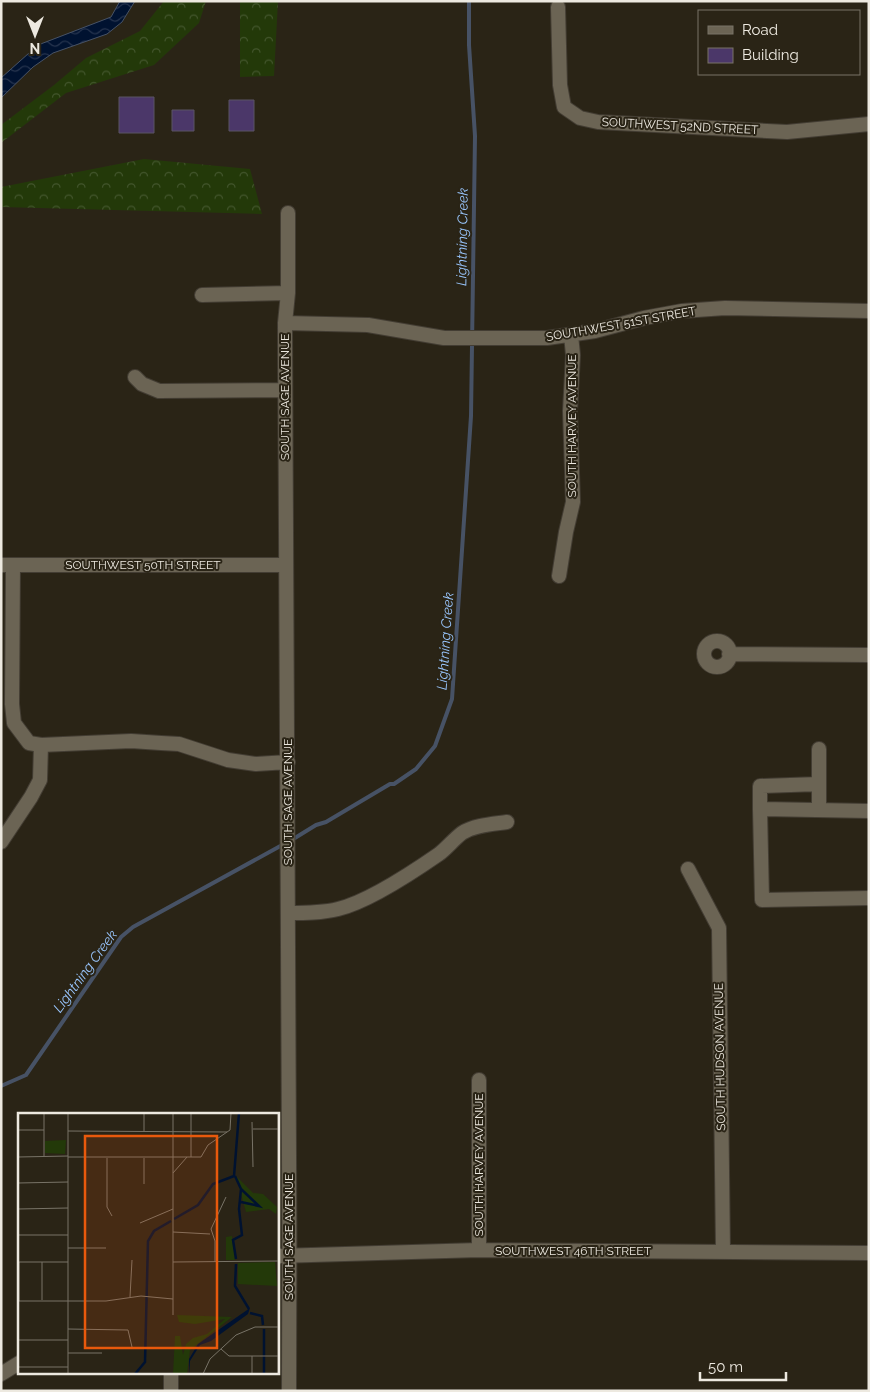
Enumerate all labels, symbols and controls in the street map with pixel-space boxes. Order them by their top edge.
north arrow [10,10,60,60]
legend [698,10,860,75]
text: Road [742,21,778,39]
text: N [30,40,40,56]
text: Building [742,46,799,64]
street label: SOUTHWEST 52ND STREET [601,115,759,137]
water label: Lightning Creek [453,187,471,286]
street label: SOUTHWEST 51ST STREET [545,304,698,344]
street label: SOUTH SAGE AVENUE [278,334,292,460]
street label: SOUTH HARVEY AVENUE [565,354,579,498]
street label: SOUTHWEST 50TH STREET [65,558,221,572]
water label: Lightning Creek [434,591,456,690]
street label: SOUTH SAGE AVENUE [281,739,295,865]
water label: Lightning Creek [50,926,121,1015]
street label: SOUTH HUDSON AVENUE [712,983,728,1131]
street label: SOUTH HARVEY AVENUE [472,1093,486,1237]
inset map [18,1113,279,1374]
street label: SOUTH SAGE AVENUE [282,1174,296,1300]
street label: SOUTHWEST 46TH STREET [495,1244,652,1258]
scale bar [700,1350,786,1382]
text: 50 m [708,1358,743,1376]

